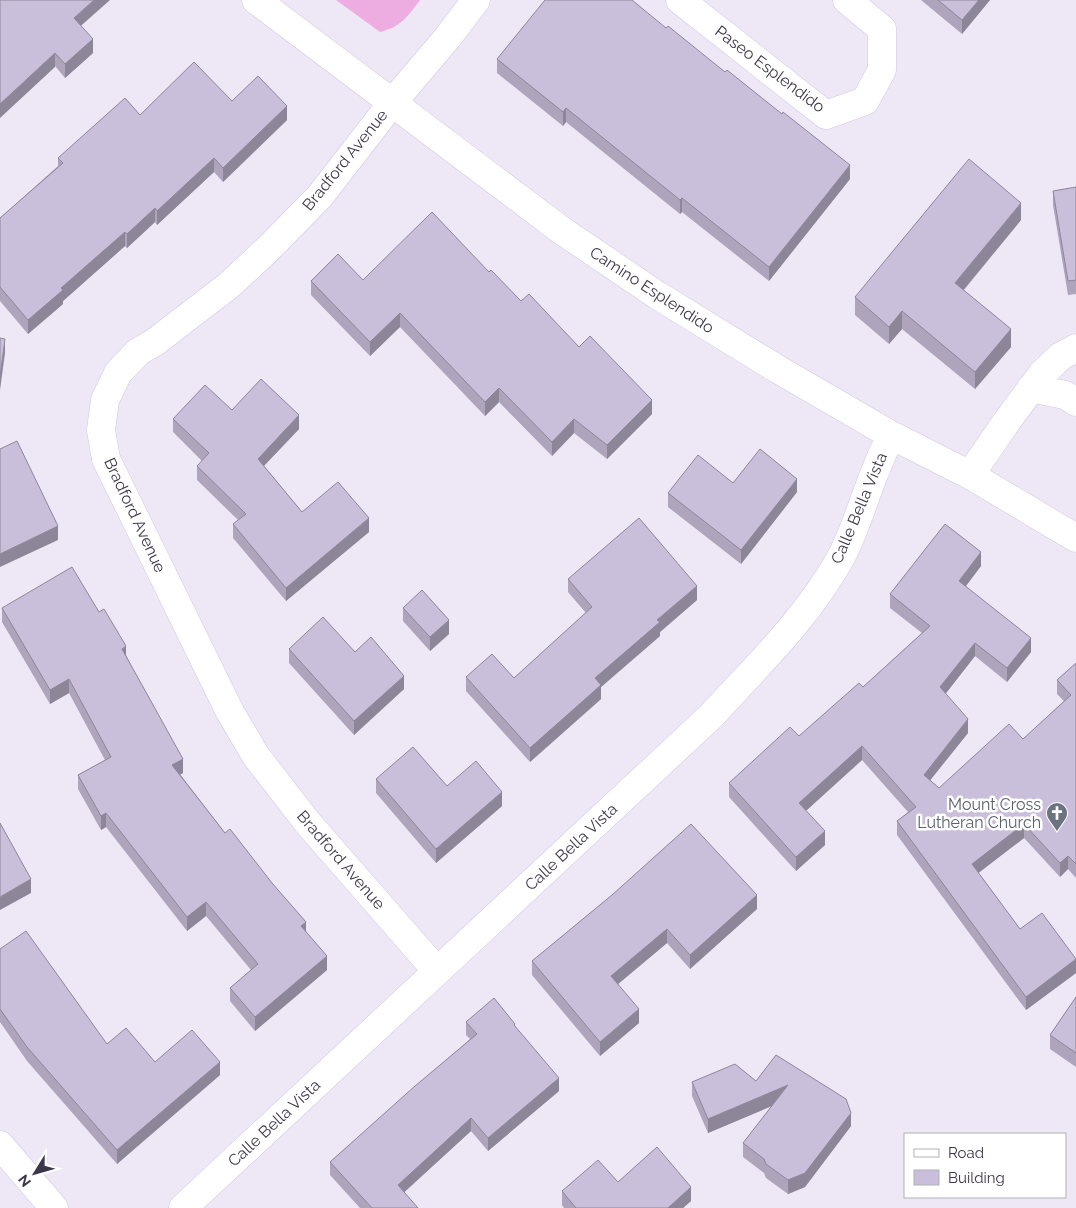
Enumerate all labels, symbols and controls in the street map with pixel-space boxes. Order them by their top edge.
street label: Paseo Esplendido [711,22,829,116]
street label: Bradford Avenue [298,106,392,214]
street label: Camino Esplendido [586,243,718,337]
street label: Calle Bella Vista [827,449,891,567]
street label: Bradford Avenue [100,455,170,575]
place label: Mount Cross Lutheran Church [917,795,1041,832]
street label: Calle Bella Vista [521,799,621,895]
church icon: Mount Cross Lutheran Church [1045,801,1069,832]
street label: Bradford Avenue [293,807,389,913]
street label: Calle Bella Vista [224,1075,324,1171]
legend [904,1133,1066,1198]
text: Road [948,1144,984,1162]
north arrow [10,1148,60,1198]
text: Building [948,1169,1005,1187]
text: N [15,1172,34,1190]

